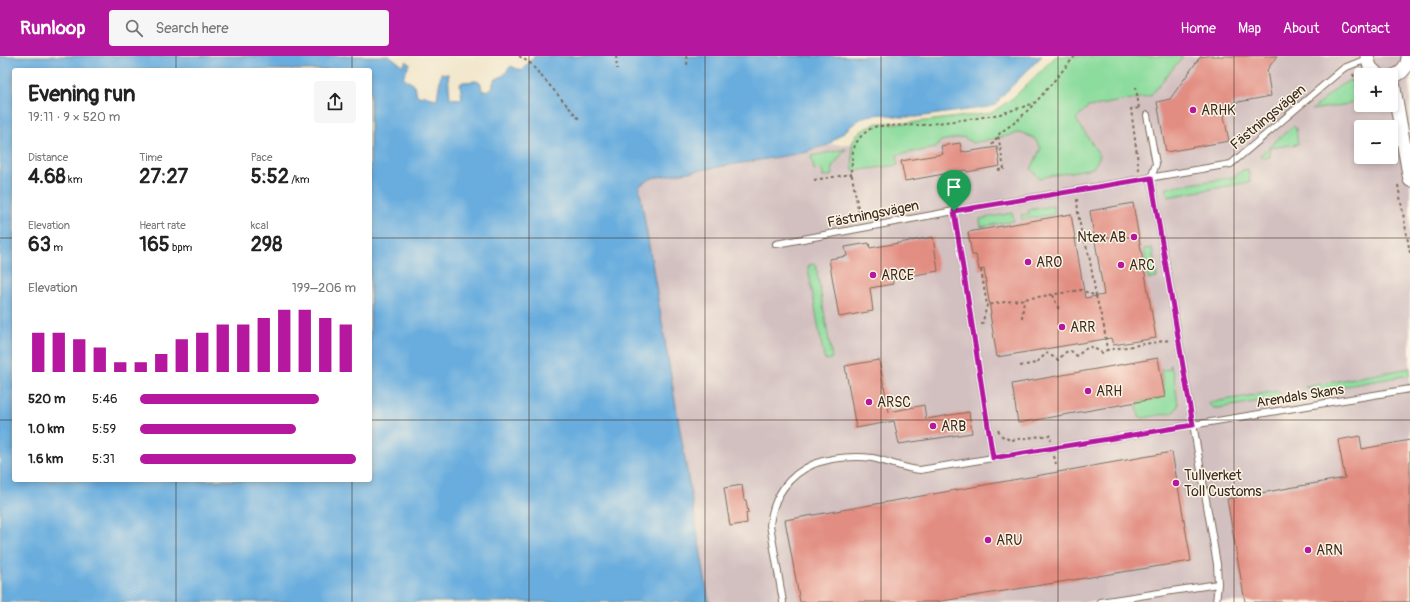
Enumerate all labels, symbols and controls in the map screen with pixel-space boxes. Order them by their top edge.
search box [109,10,389,46]
text: Runloop [20,16,85,40]
icon: search [123,17,145,39]
text: Search here [155,19,229,38]
text: Home [1181,20,1216,37]
text: Map [1238,20,1261,37]
text: About [1283,20,1319,37]
text: Contact [1341,20,1390,37]
map controls [1354,68,1398,164]
button: + [1354,68,1398,112]
text: Evening run [28,80,136,108]
button: share [314,81,356,123]
street label: Fästningsvägen [1227,81,1309,153]
place label: ARHK [1201,102,1236,119]
marker: ARHK [1188,105,1198,115]
text: 19:11 · 9 × 520 m [28,109,120,125]
button: − [1354,120,1398,164]
text: Distance [28,151,68,164]
text: Time [139,151,162,164]
text: Pace [251,151,272,164]
text: 4.68 [28,164,66,189]
text: 27:27 [139,164,188,189]
text: 5:52 [251,164,289,189]
pin [937,170,971,211]
text: km [66,173,82,186]
text: /km [289,173,310,186]
icon: arrive [943,176,965,198]
street label: Fästningsvägen [826,197,920,231]
text: Elevation [28,219,70,232]
text: Heart rate [139,219,186,232]
text: kcal [251,219,269,232]
place label: Ntex AB [1077,229,1126,246]
text: 63 [28,232,51,257]
text: 165 [139,232,170,257]
text: 298 [251,232,282,257]
marker: Ntex AB [1129,232,1139,242]
text: m [51,241,63,254]
text: bpm [170,241,192,254]
place label: ARO [1036,254,1062,271]
marker: ARO [1023,257,1033,267]
place label: ARC [1129,257,1155,274]
marker: ARC [1116,260,1126,270]
place label: ARCE [881,267,914,284]
marker: ARCE [868,270,878,280]
text: Elevation [28,280,78,296]
text: 199–206 m [292,280,356,296]
place label: ARR [1070,319,1095,336]
marker: ARR [1057,322,1067,332]
street label: Arendals Skans [1255,381,1346,411]
place label: ARH [1096,383,1122,400]
marker: ARH [1083,386,1093,396]
text: 520 m [28,391,66,407]
text: 5:46 [92,391,118,407]
place label: ARSC [877,394,911,411]
marker: ARSC [864,397,874,407]
place label: ARB [941,418,966,435]
text: 1.0 km [28,421,65,437]
text: 5:59 [92,421,116,437]
marker: ARB [928,421,938,431]
text: 1.6 km [28,451,63,467]
text: 5:31 [92,451,115,467]
place label: Tullverket Toll Customs [1184,467,1262,500]
marker: Tullverket Toll Customs [1171,478,1181,488]
place label: ARU [996,532,1022,549]
marker: ARU [983,535,993,545]
place label: ARN [1316,542,1343,559]
marker: ARN [1303,545,1313,555]

